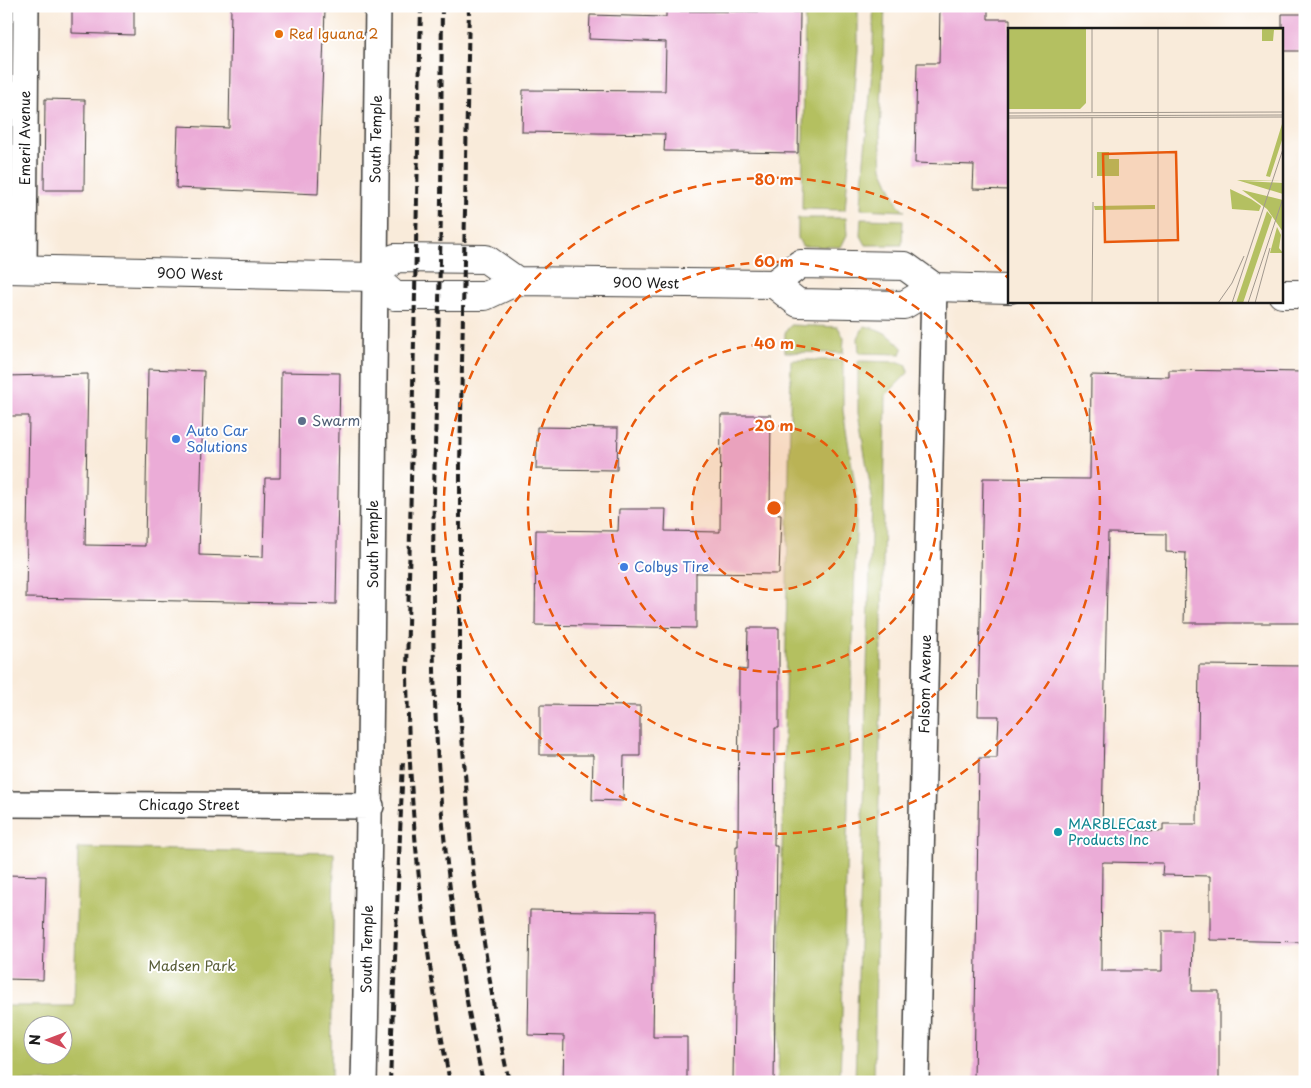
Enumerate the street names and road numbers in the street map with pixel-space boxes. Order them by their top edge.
street label: Emeril Avenue [14,90,35,185]
street label: South Temple [364,95,387,183]
street label: 900 West [157,262,224,285]
street label: 900 West [613,271,680,294]
street label: South Temple [362,500,383,588]
street label: Folsom Avenue [913,634,936,734]
street label: Chicago Street [139,794,240,815]
street label: South Temple [355,905,378,993]

